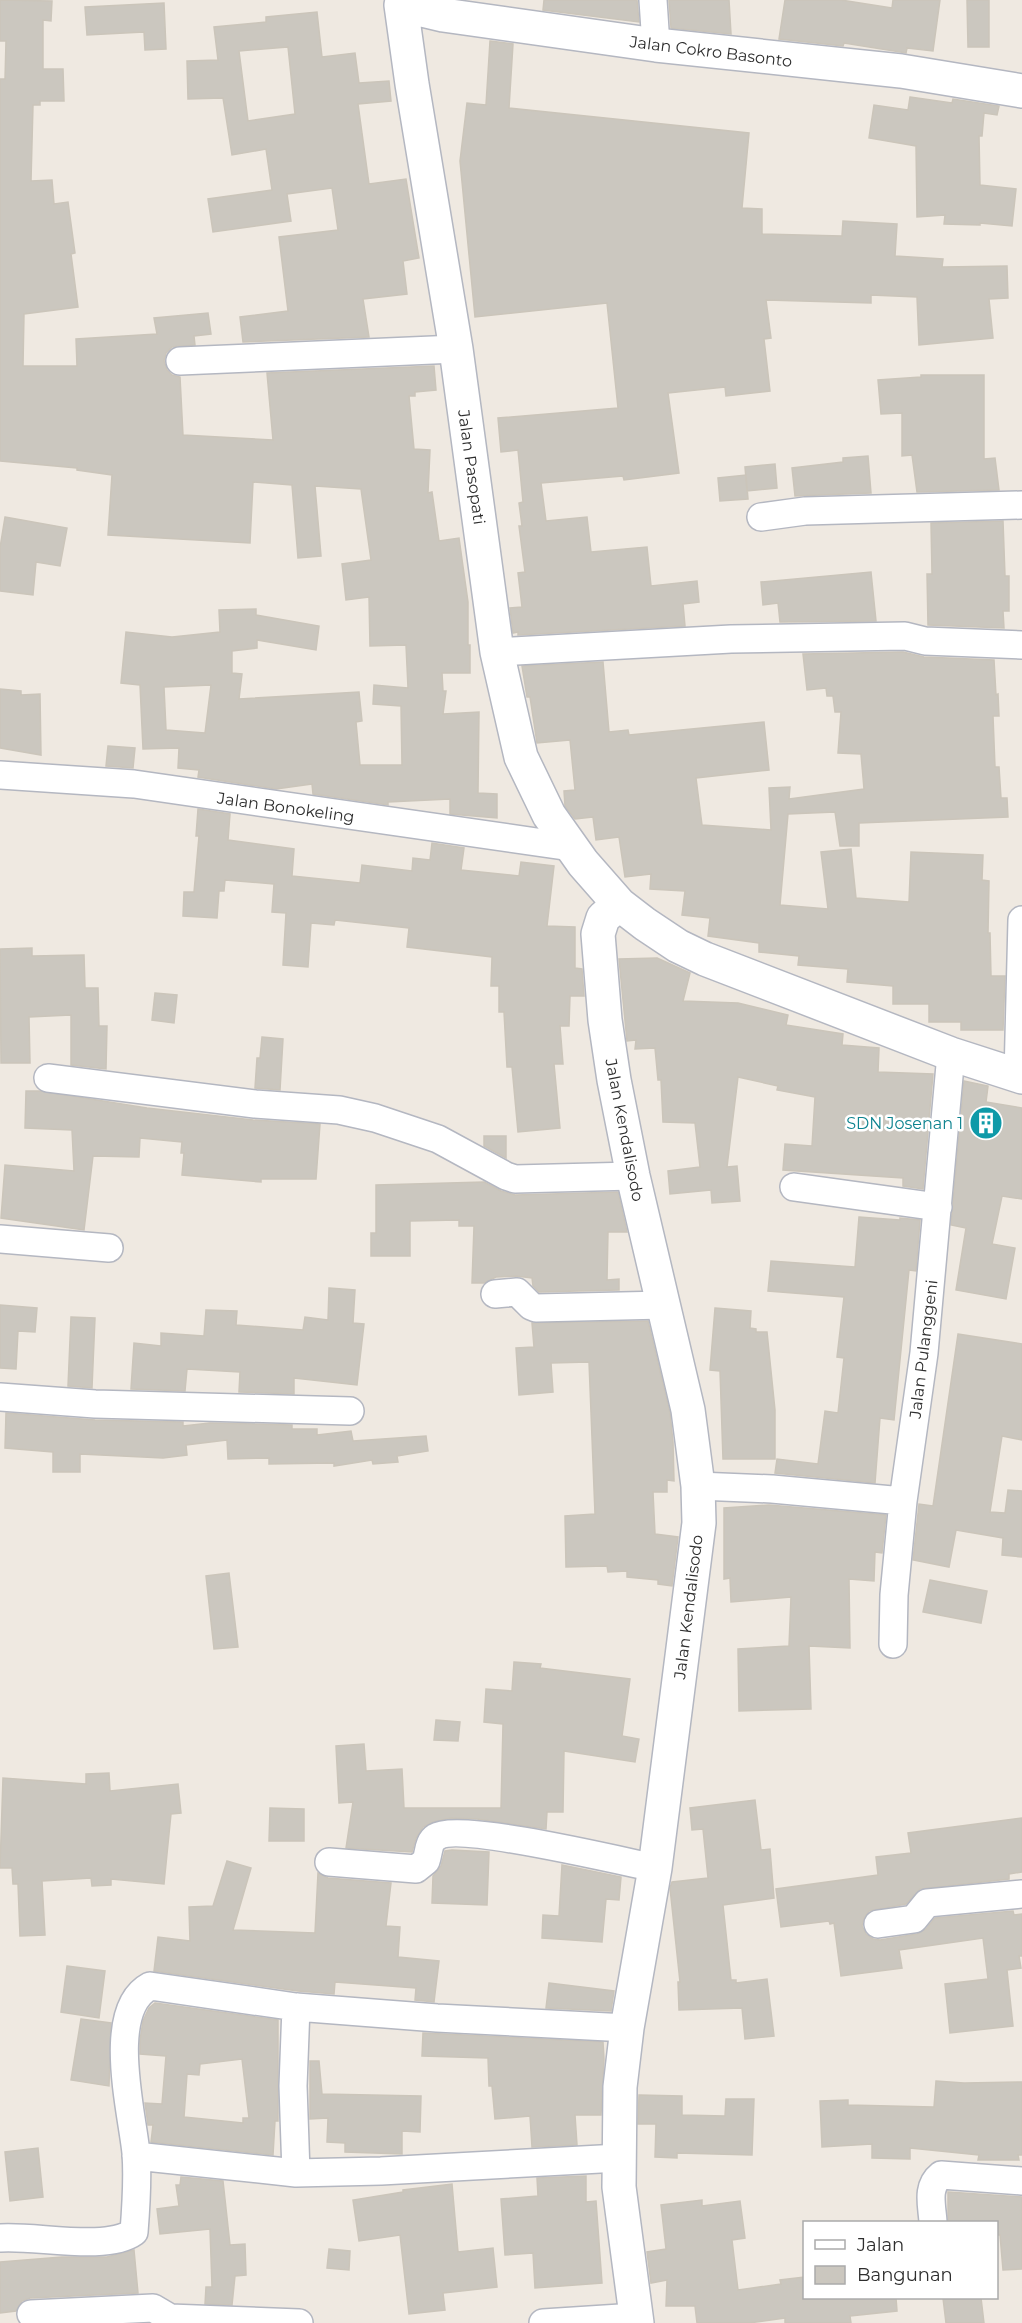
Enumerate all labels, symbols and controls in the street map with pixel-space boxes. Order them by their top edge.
street label: Jalan Cokro Basonto [628,32,793,71]
street label: Jalan Pasopati [454,407,489,526]
street label: Jalan Bonokeling [215,788,356,827]
street label: Jalan Kendalisodo [601,1056,648,1203]
building icon: SDN Josenan 1 [968,1105,1004,1141]
place label: SDN Josenan 1 [846,1114,963,1133]
street label: Jalan Pulanggeni [905,1279,941,1421]
street label: Jalan Kendalisodo [670,1534,707,1681]
legend [803,2221,998,2299]
text: Jalan [856,2234,904,2256]
text: Bangunan [857,2264,953,2286]

